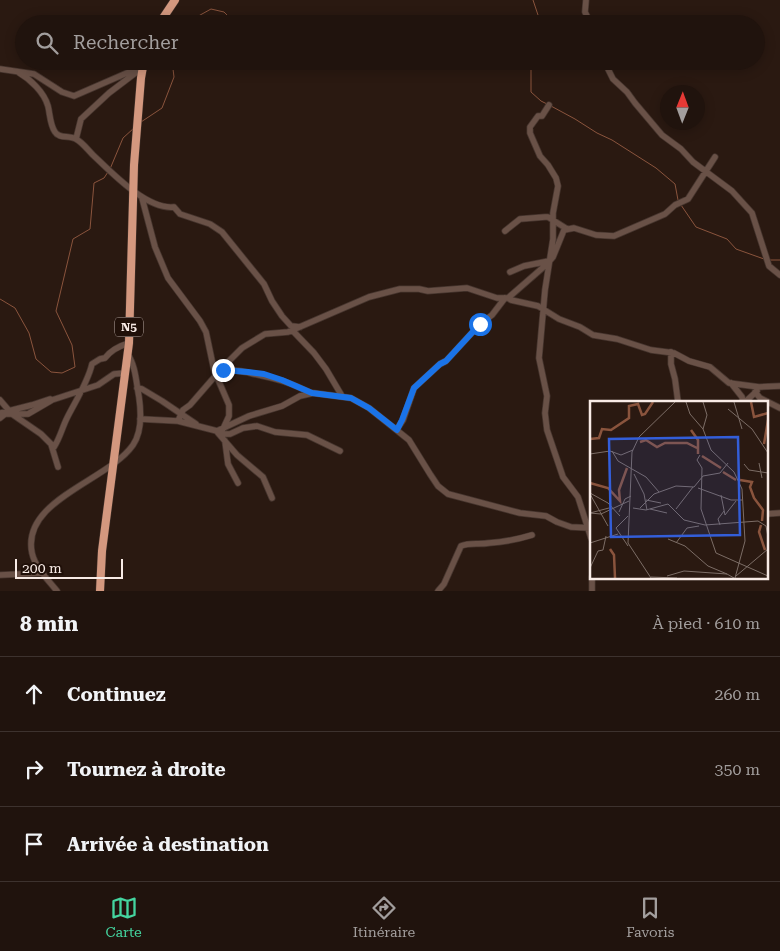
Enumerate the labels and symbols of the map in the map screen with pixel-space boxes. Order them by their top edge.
north arrow [660,85,705,130]
route start [469,313,492,336]
road number: N5 [115,318,143,337]
route end [212,359,235,382]
inset map [590,401,768,578]
scale bar [15,556,122,579]

